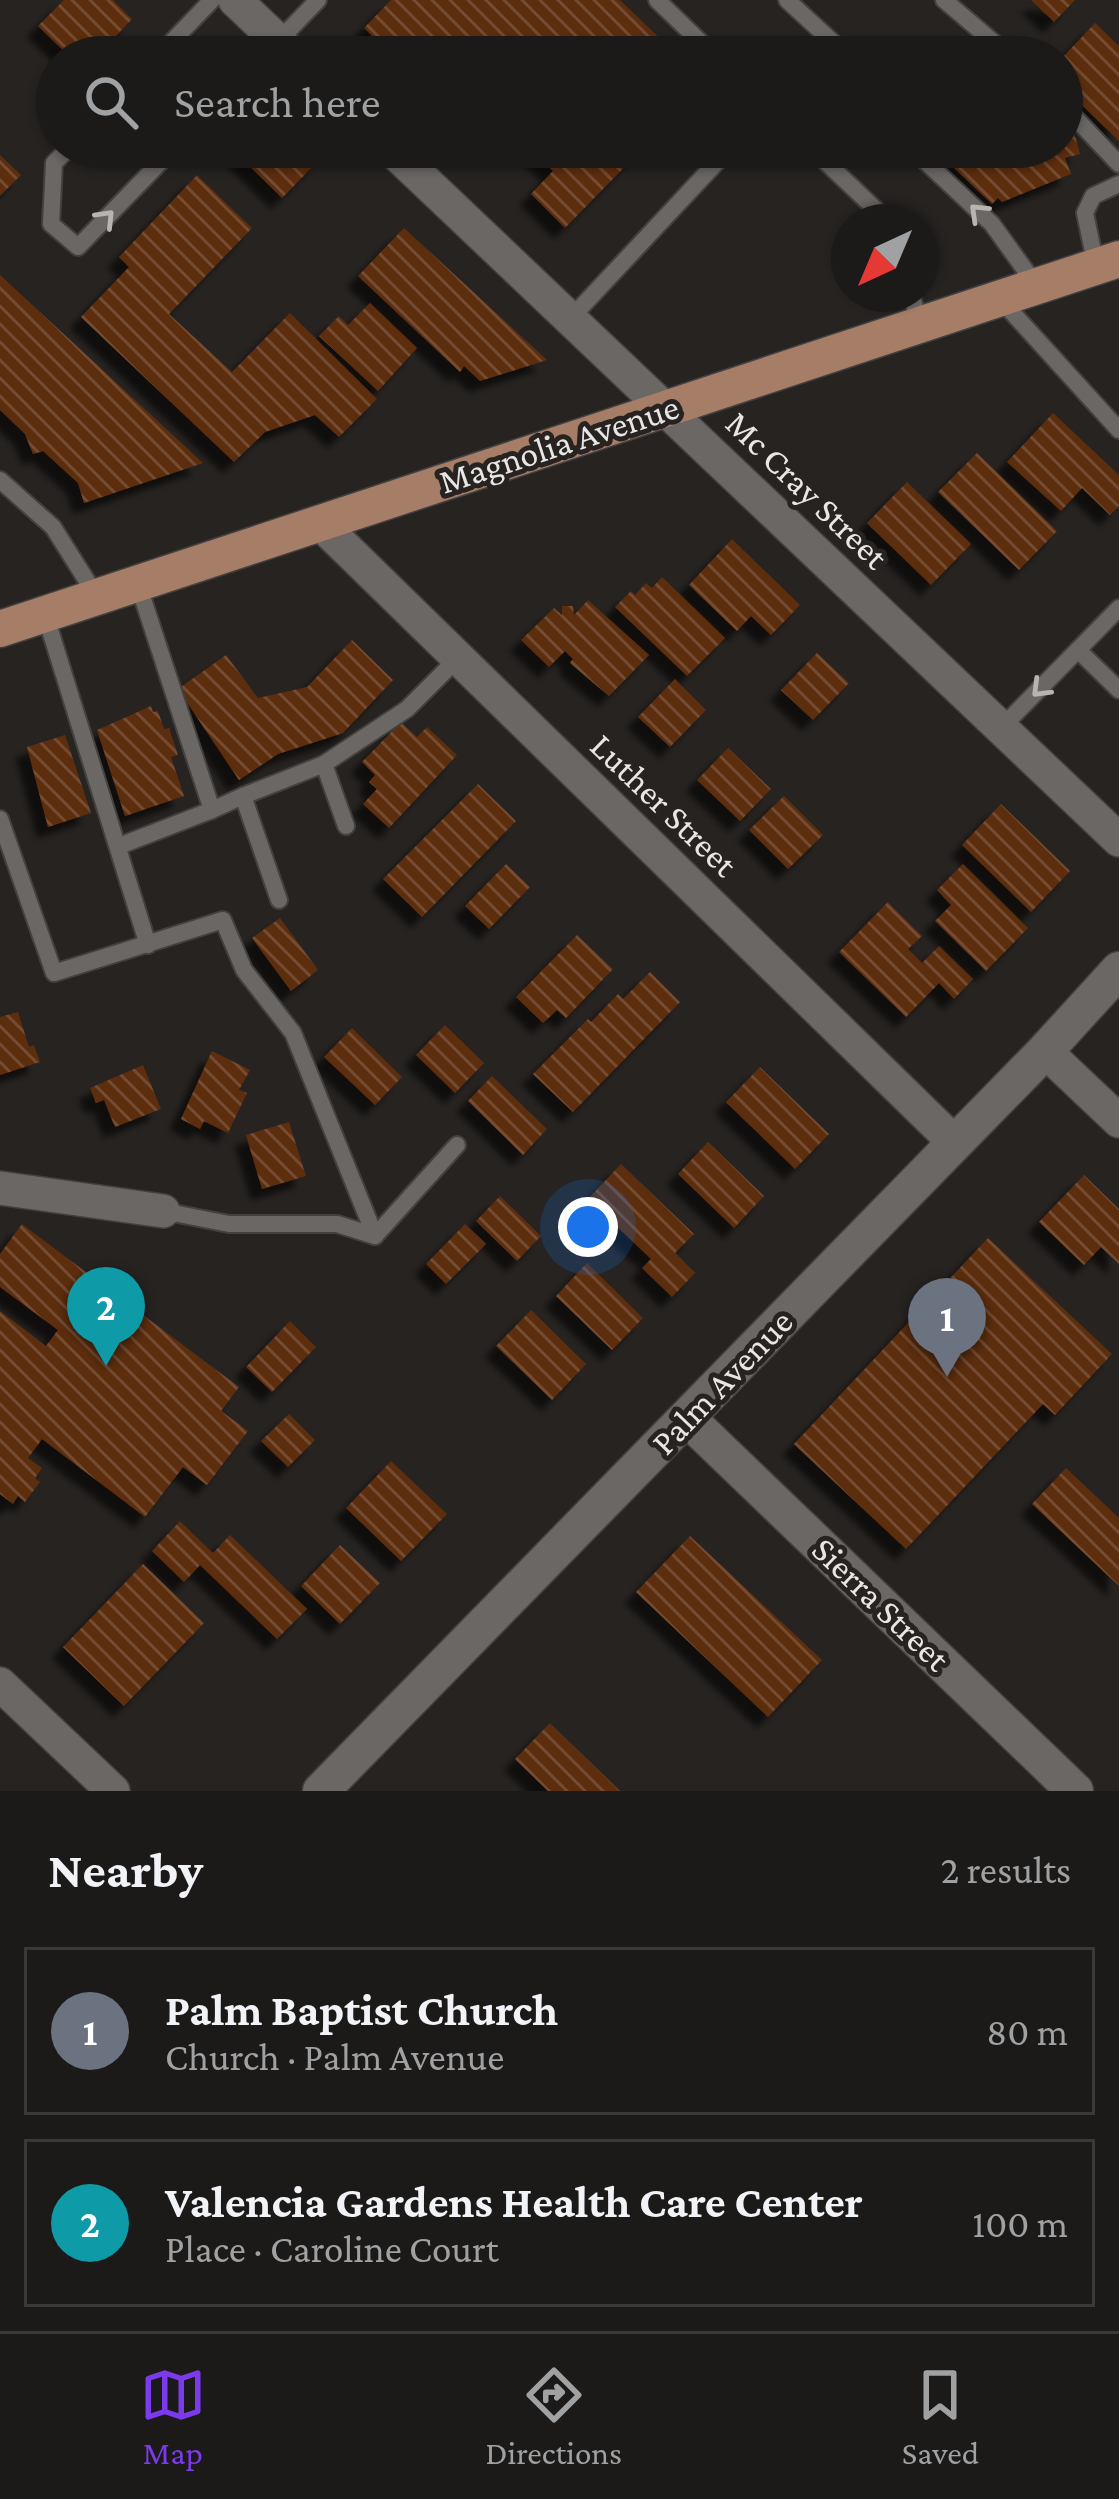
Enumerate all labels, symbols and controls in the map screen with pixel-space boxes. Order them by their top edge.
search box [36,36,1083,168]
icon: search [78,69,144,135]
text: Search here [174,77,381,127]
north arrow [831,204,939,312]
one-way arrow [970,204,992,226]
one-way arrow [92,210,114,232]
street label: Magnolia Avenue [434,386,684,502]
street label: Mc Cray Street [718,403,897,578]
one-way arrow [1032,675,1054,697]
street label: Luther Street [583,725,746,885]
your location [558,1197,618,1257]
pin: 2 [67,1267,145,1366]
pin: 1 [908,1278,986,1377]
street label: Palm Avenue [643,1301,801,1463]
street label: Sierra Street [804,1529,959,1680]
text: Nearby [48,1841,203,1898]
text: 2 results [941,1848,1071,1891]
text: Palm Baptist Church [165,1985,558,2035]
text: 1 [83,2010,97,2053]
text: 80 m [986,2010,1068,2053]
text: Church · Palm Avenue [165,2035,504,2078]
text: Valencia Gardens Health Care Center [165,2177,863,2227]
text: 2 [80,2202,100,2245]
text: 100 m [972,2202,1068,2245]
text: Place · Caroline Court [165,2227,499,2270]
tab: Map [140,2362,206,2471]
tab: Directions [486,2362,622,2471]
tab: Saved [902,2362,979,2471]

